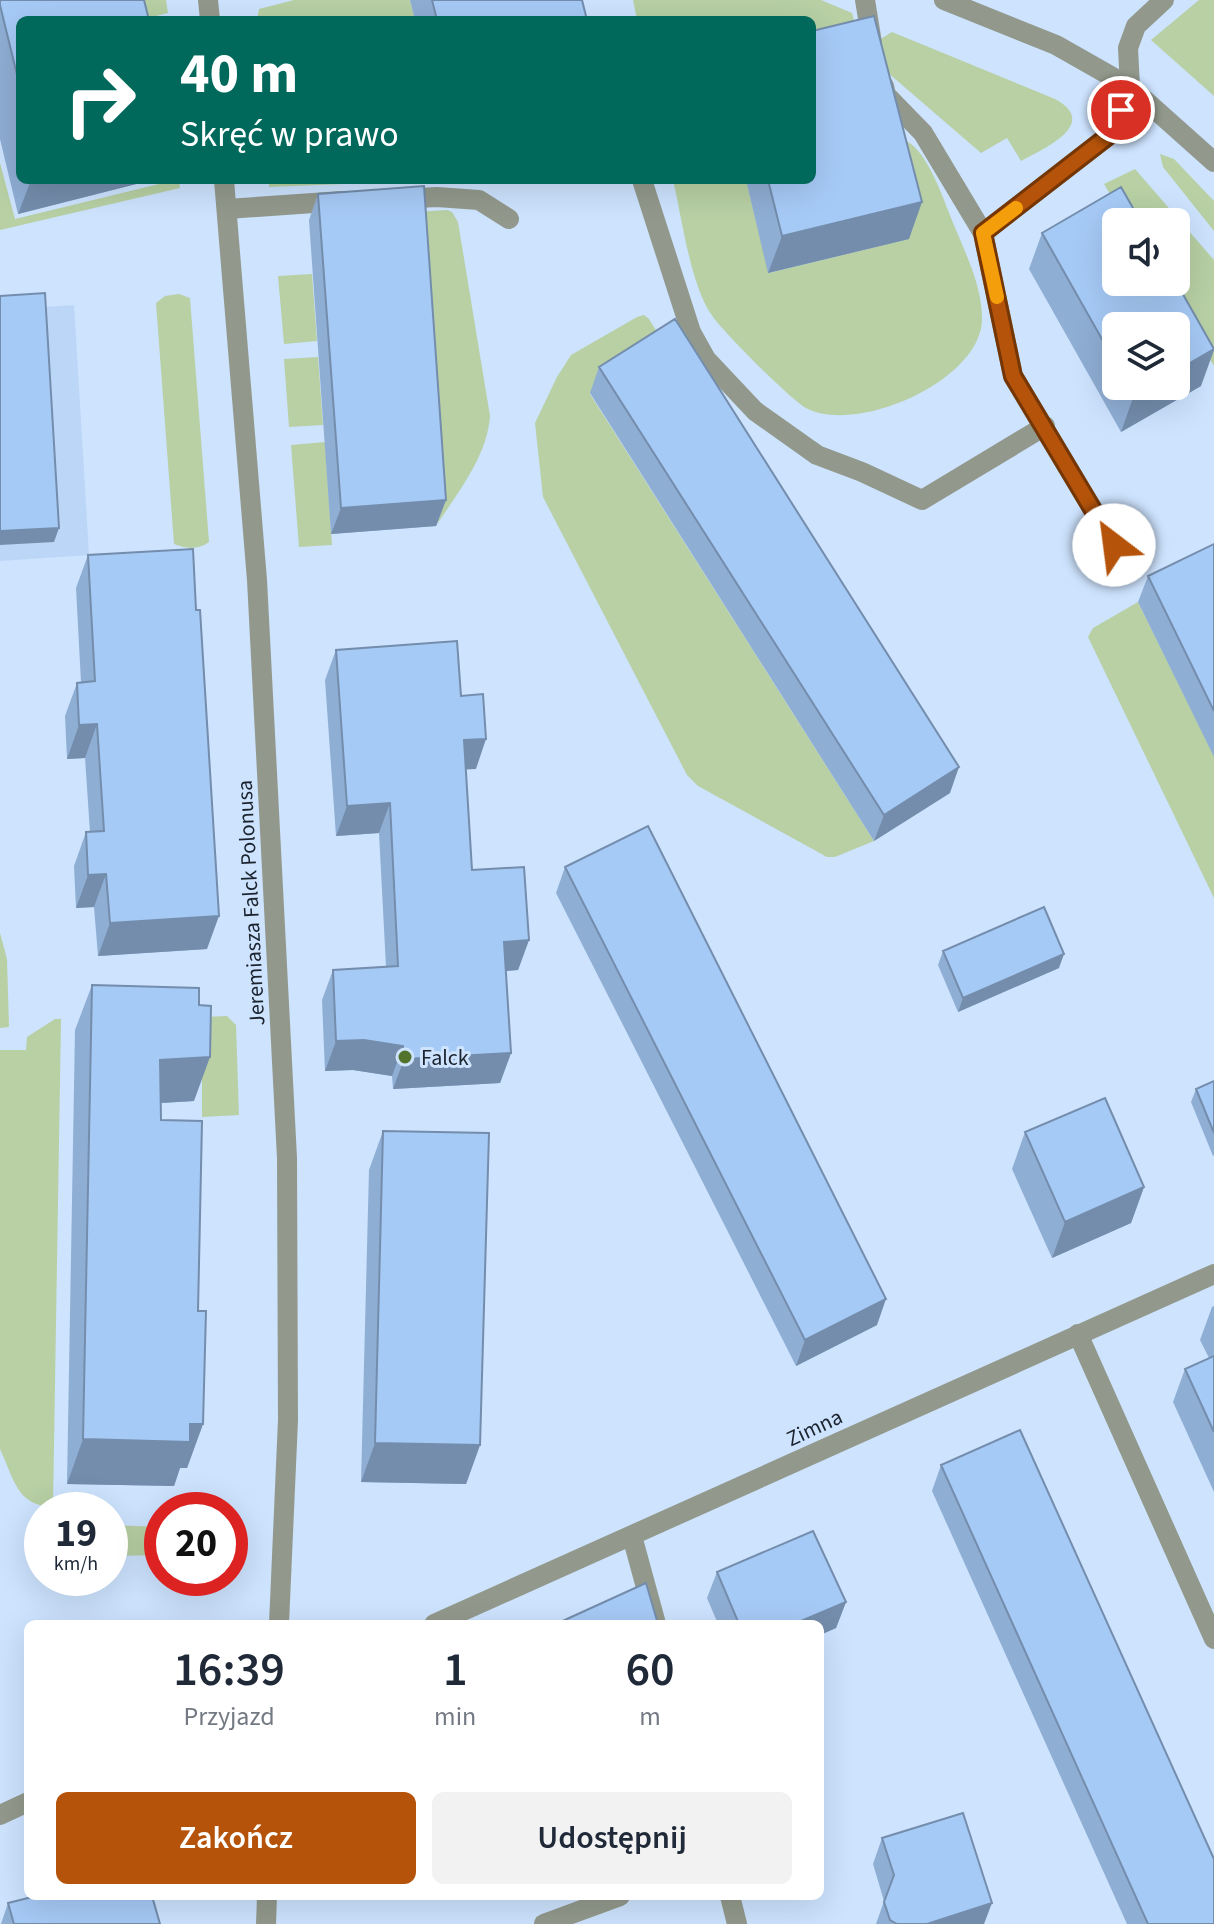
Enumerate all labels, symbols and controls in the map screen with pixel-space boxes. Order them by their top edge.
text: 40 m [180,35,298,114]
icon: right [48,48,152,152]
pin [1087,76,1155,144]
icon: arrive [1099,88,1143,132]
text: Skręć w prawo [180,109,399,160]
map controls [1102,208,1190,400]
button: sound [1102,208,1190,296]
button: layers [1102,312,1190,400]
position arrow [1072,503,1156,587]
street label: Jeremiasza Falck Polonusa [229,779,273,1027]
place label: Falck [421,1042,469,1074]
marker: Falck [396,1048,414,1066]
street label: Zimna [781,1401,848,1455]
speed limit sign: 20 [144,1492,248,1596]
text: 19 [55,1505,97,1562]
text: km/h [54,1550,98,1578]
text: 16:39 [173,1636,285,1704]
text: 1 [443,1636,468,1704]
text: 60 [626,1636,675,1704]
text: Przyjazd [183,1698,275,1735]
text: min [434,1698,476,1735]
text: m [639,1698,661,1735]
button: Zakończ [56,1792,416,1884]
button: Udostępnij [432,1792,792,1884]

